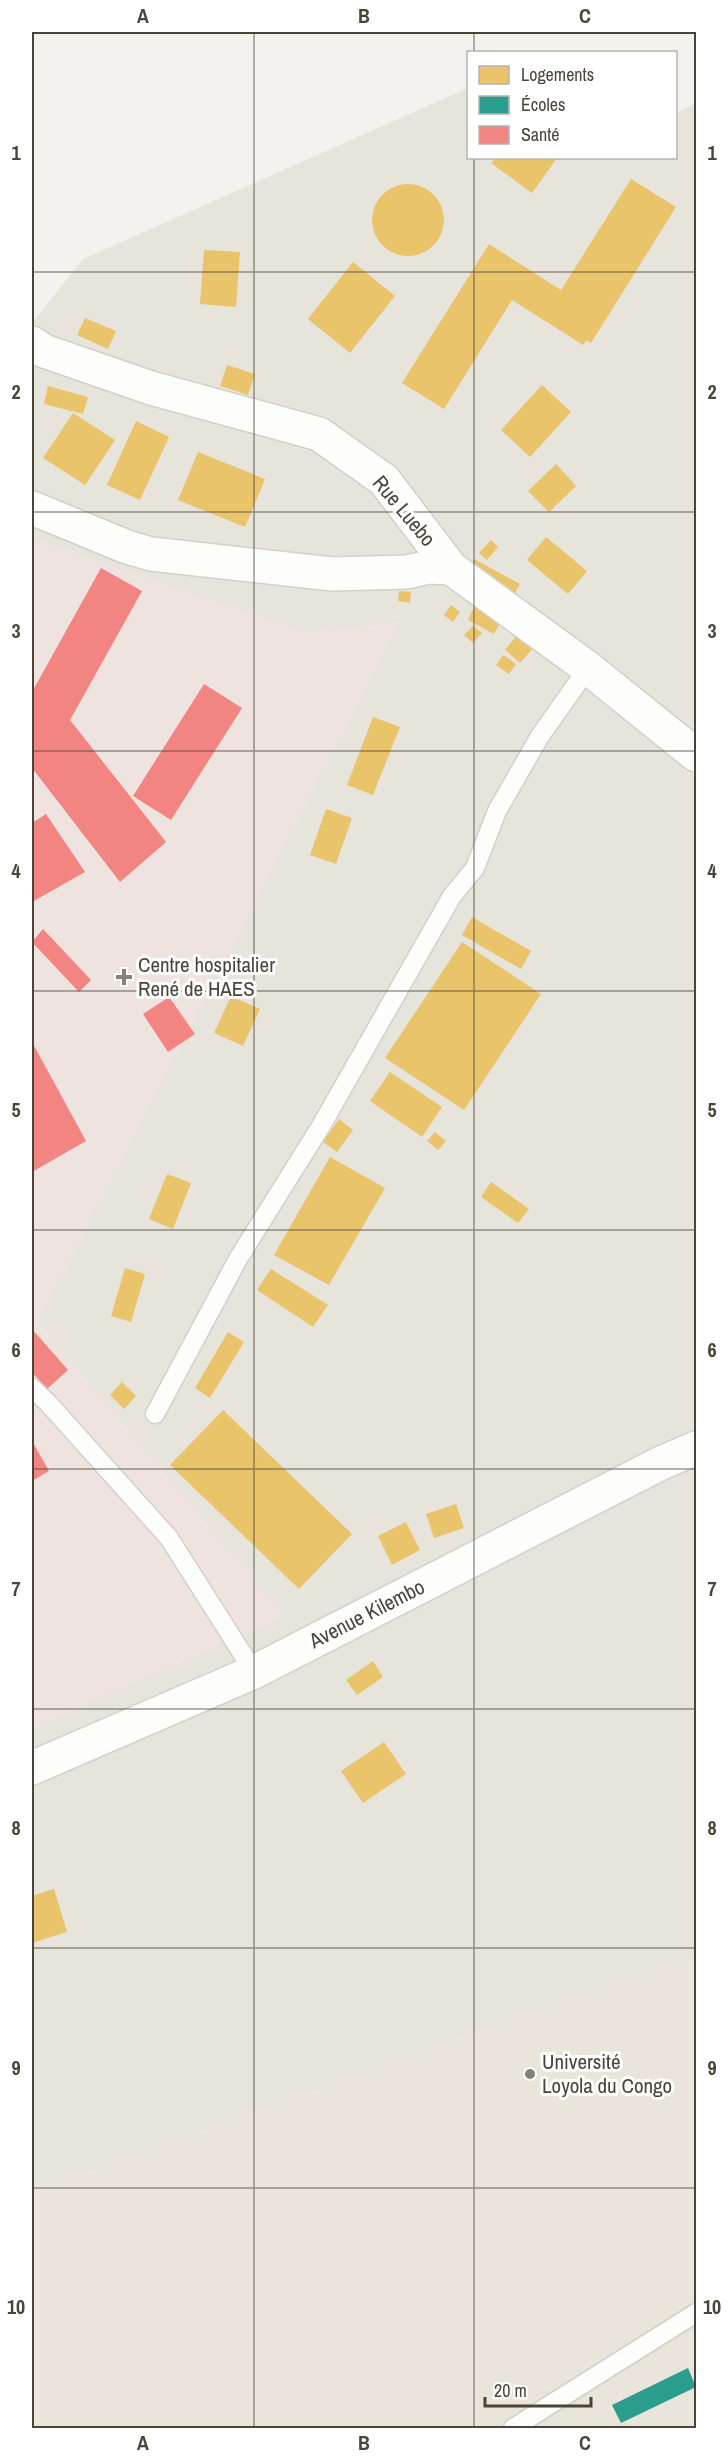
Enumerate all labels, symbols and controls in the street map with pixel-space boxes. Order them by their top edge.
text: A [137,2,149,29]
text: B [358,2,370,29]
text: C [579,2,591,29]
legend [467,51,677,159]
text: Logements [521,62,594,87]
text: Écoles [521,92,565,117]
text: Santé [521,122,560,147]
text: 1 [11,139,21,166]
text: 1 [707,139,717,166]
text: 2 [11,378,21,405]
text: 2 [707,378,717,405]
street label: Rue Luebo [366,469,443,552]
text: 3 [11,617,21,644]
text: 3 [707,617,717,644]
text: 4 [11,857,21,884]
text: 4 [707,857,717,884]
place label: Centre hospitalier René de HAES [138,950,275,1003]
marker: Centre hospitalier René de HAES [115,968,133,986]
text: 5 [11,1096,21,1123]
text: 5 [707,1096,717,1123]
text: 6 [11,1336,21,1363]
text: 6 [707,1336,717,1363]
street label: Avenue Kilembo [303,1572,430,1656]
text: 7 [11,1575,21,1602]
text: 7 [707,1575,717,1602]
text: 8 [11,1814,21,1841]
text: 8 [707,1814,717,1841]
place label: Université Loyola du Congo [542,2047,672,2100]
text: 9 [11,2054,21,2081]
text: 9 [707,2054,717,2081]
marker: Université Loyola du Congo [523,2067,537,2081]
text: 10 [7,2293,25,2320]
text: 10 [703,2293,721,2320]
scale bar [485,2370,592,2408]
text: 20 m [494,2378,527,2403]
text: A [137,2429,149,2456]
text: B [358,2429,370,2456]
text: C [579,2429,591,2456]

